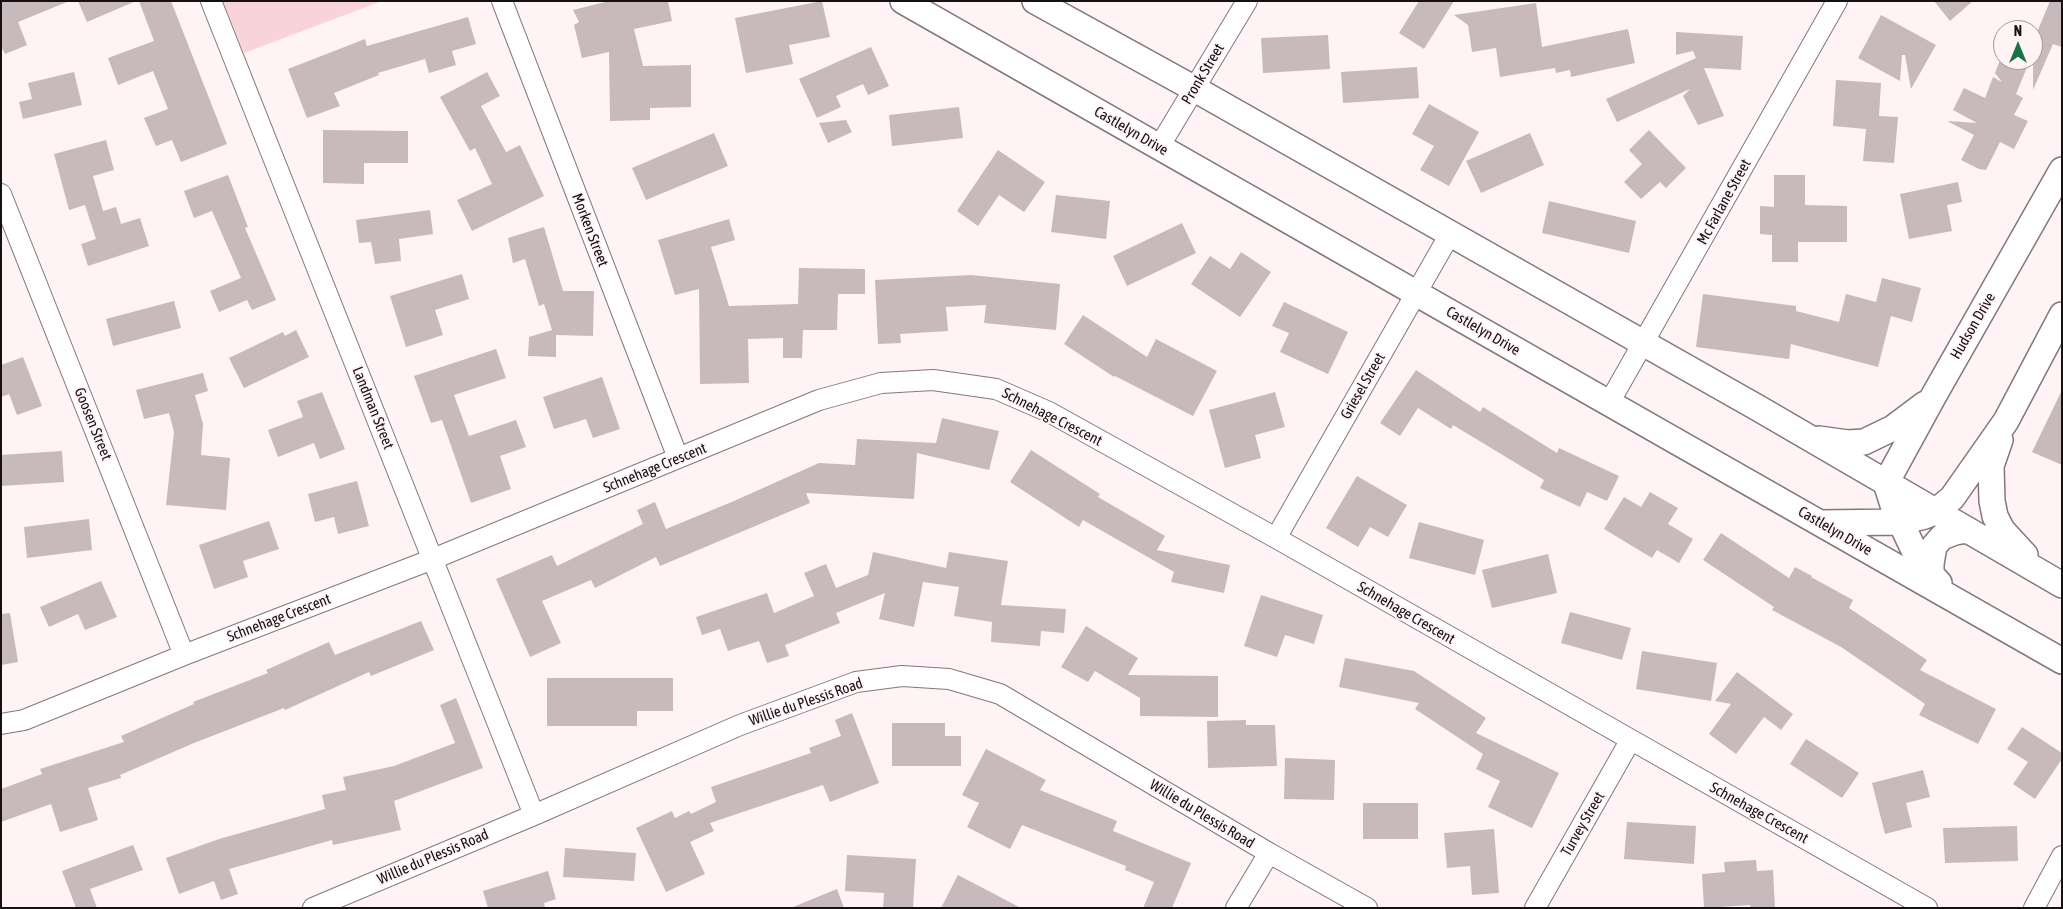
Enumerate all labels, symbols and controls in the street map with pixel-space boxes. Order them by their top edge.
north arrow [1993,20,2043,70]
text: N [2014,23,2022,39]
street label: Pronk Street [1178,40,1228,108]
street label: Castlelyn Drive [1091,103,1171,159]
street label: Mc Farlane Street [1693,156,1755,248]
street label: Morken Street [568,191,612,269]
street label: Hudson Drive [1947,290,1999,362]
street label: Castlelyn Drive [1443,303,1523,359]
street label: Griesel Street [1337,350,1389,422]
street label: Landman Street [348,364,398,452]
street label: Schnehage Crescent [999,384,1105,450]
street label: Goosen Street [70,385,116,463]
street label: Schnehage Crescent [601,439,709,497]
street label: Castlelyn Drive [1795,503,1875,559]
street label: Schnehage Crescent [1354,578,1458,648]
street label: Schnehage Crescent [225,590,333,646]
street label: Willie du Plessis Road [747,674,865,730]
street label: Willie du Plessis Road [1146,776,1258,852]
street label: Schnehage Crescent [1707,779,1811,847]
street label: Turvey Street [1557,789,1609,859]
street label: Willie du Plessis Road [375,825,491,889]

